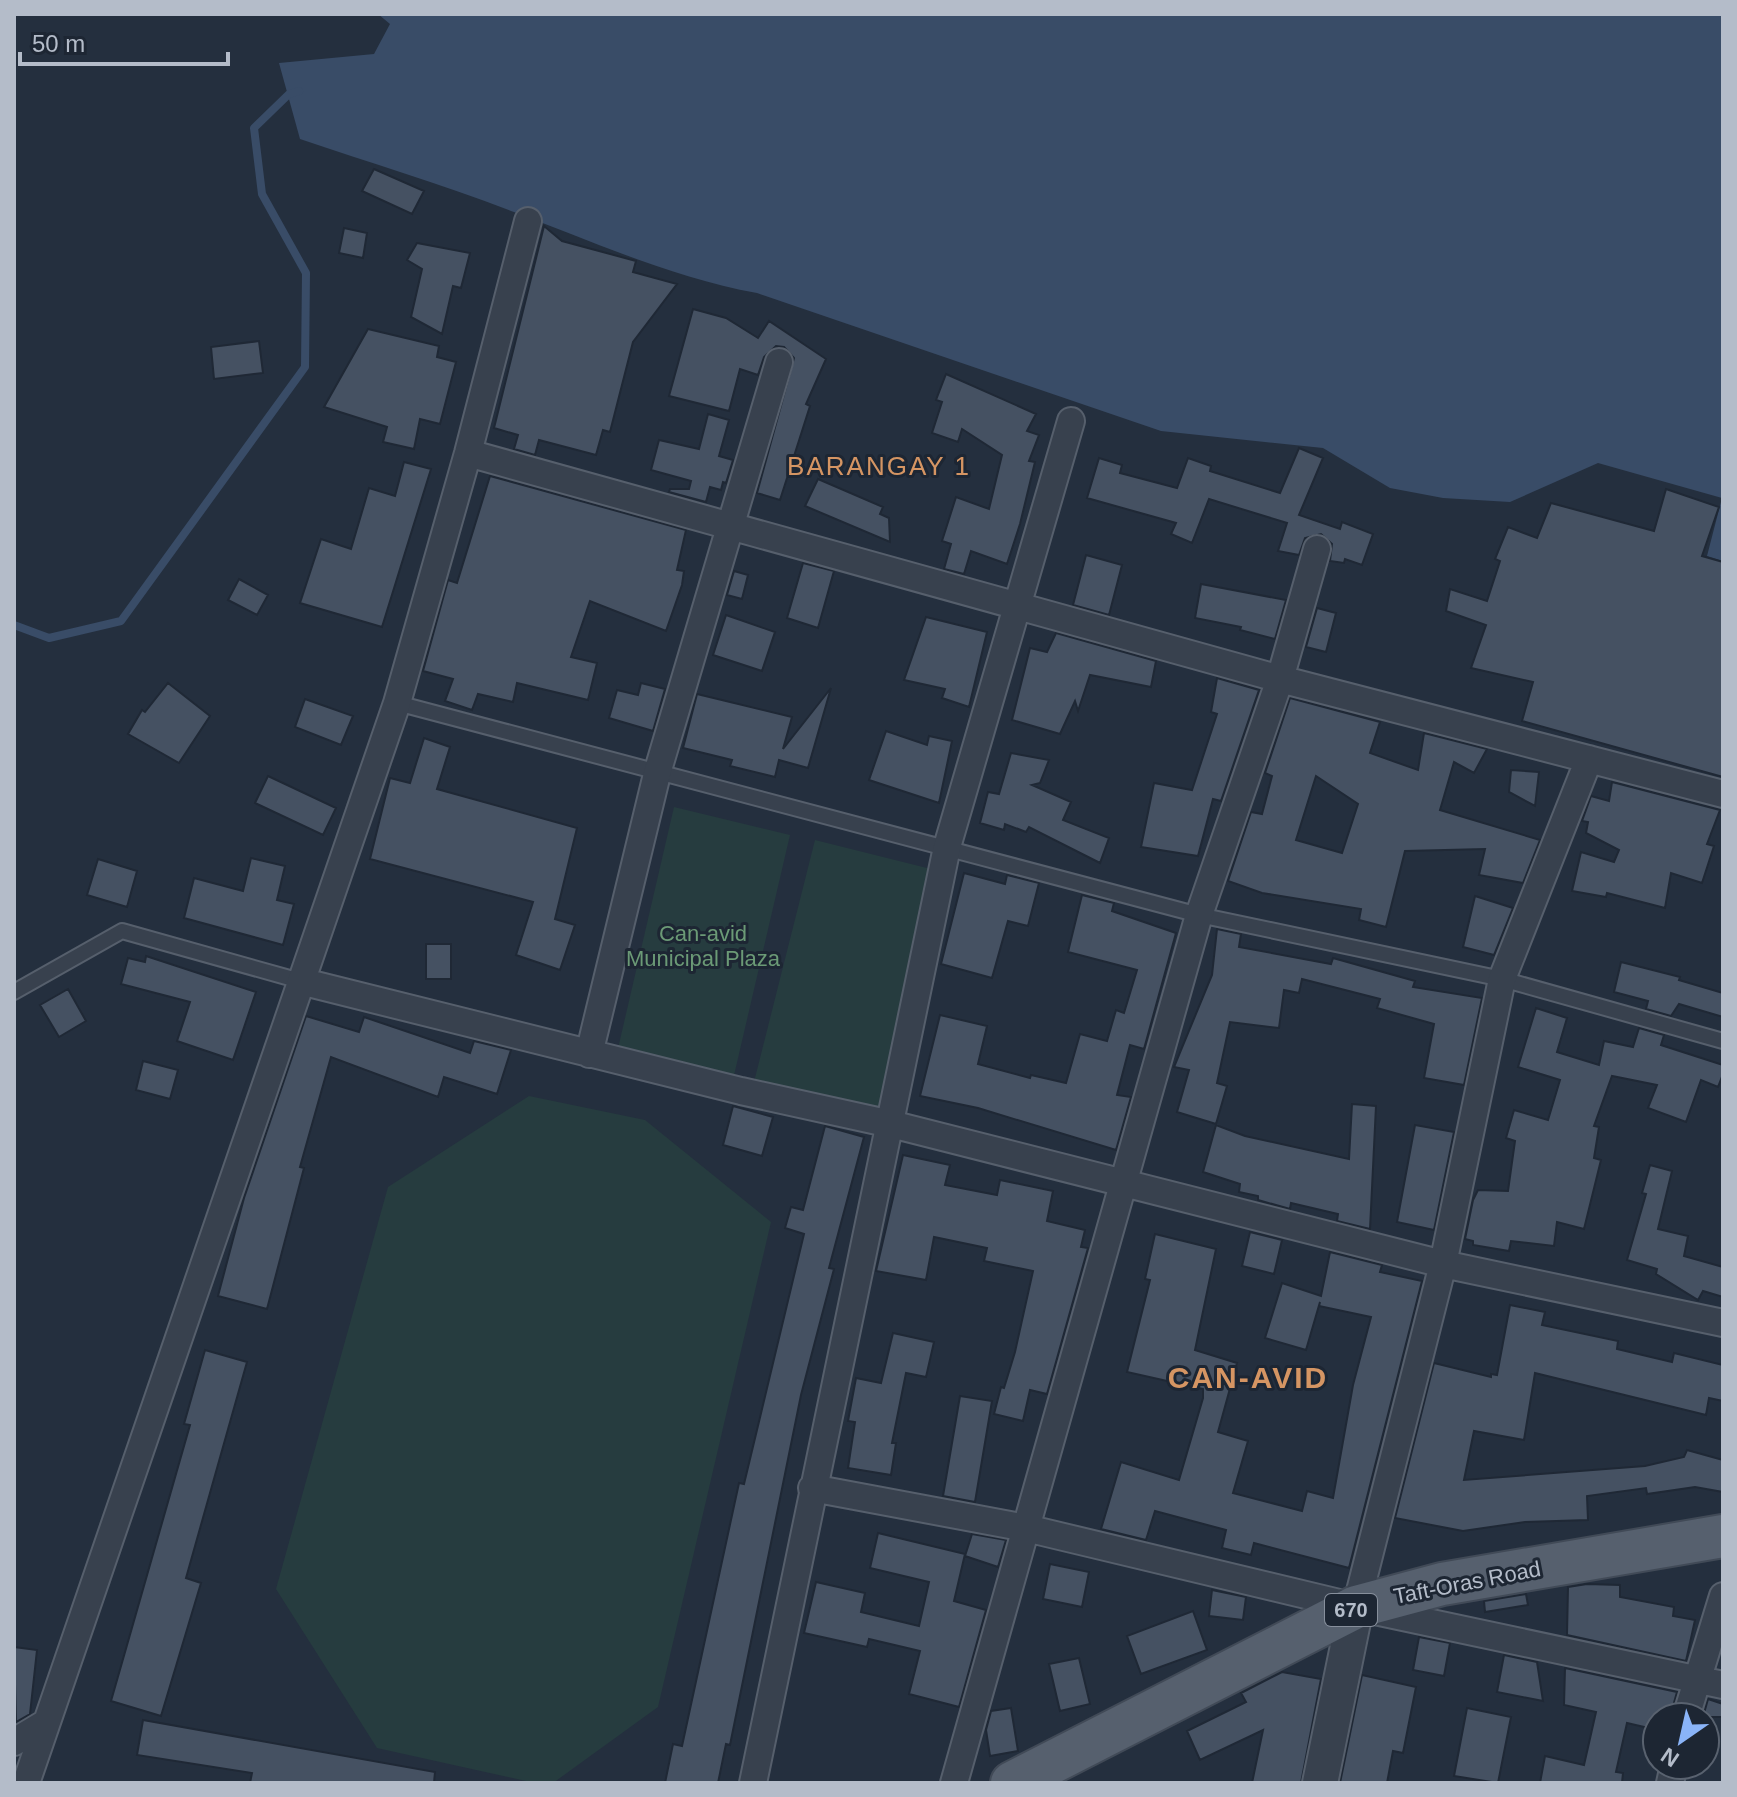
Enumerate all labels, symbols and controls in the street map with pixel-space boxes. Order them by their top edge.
scale bar [20,16,228,66]
text: 50 m [32,30,85,57]
district label: BARANGAY 1 [787,451,971,481]
park label: Can-avid Municipal Plaza [626,921,781,971]
district label: CAN-AVID [1168,1361,1328,1394]
street label: Taft-Oras Road [1391,1556,1543,1609]
road number: 670 [1325,1594,1377,1626]
north arrow [1641,1701,1721,1781]
text: N [1657,1742,1684,1772]

